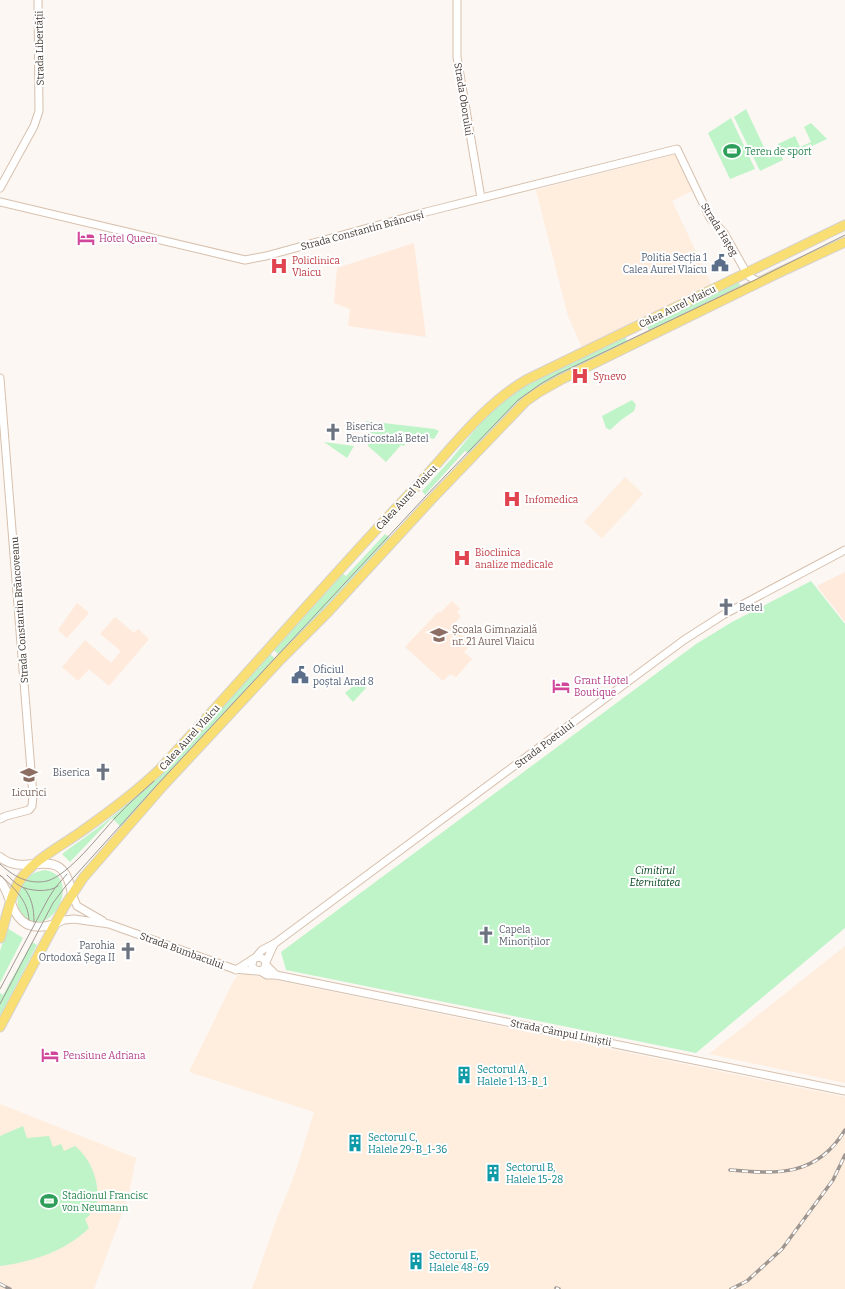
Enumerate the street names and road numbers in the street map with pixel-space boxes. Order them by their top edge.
street label: Strada Libertății [32,10,47,86]
street label: Strada Oborului [451,62,475,137]
street label: Strada Hațeg [698,201,740,259]
street label: Strada Constantin Brâncuși [299,208,425,253]
street label: Calea Aurel Vlaicu [637,283,718,331]
street label: Calea Aurel Vlaicu [374,463,440,533]
street label: Strada Constantin Brâncoveanu [8,536,31,684]
street label: Calea Aurel Vlaicu [157,702,222,773]
street label: Strada Poetului [513,719,577,771]
street label: Strada Bumbacului [138,930,225,972]
street label: Strada Câmpul Liniștii [509,1016,613,1049]

